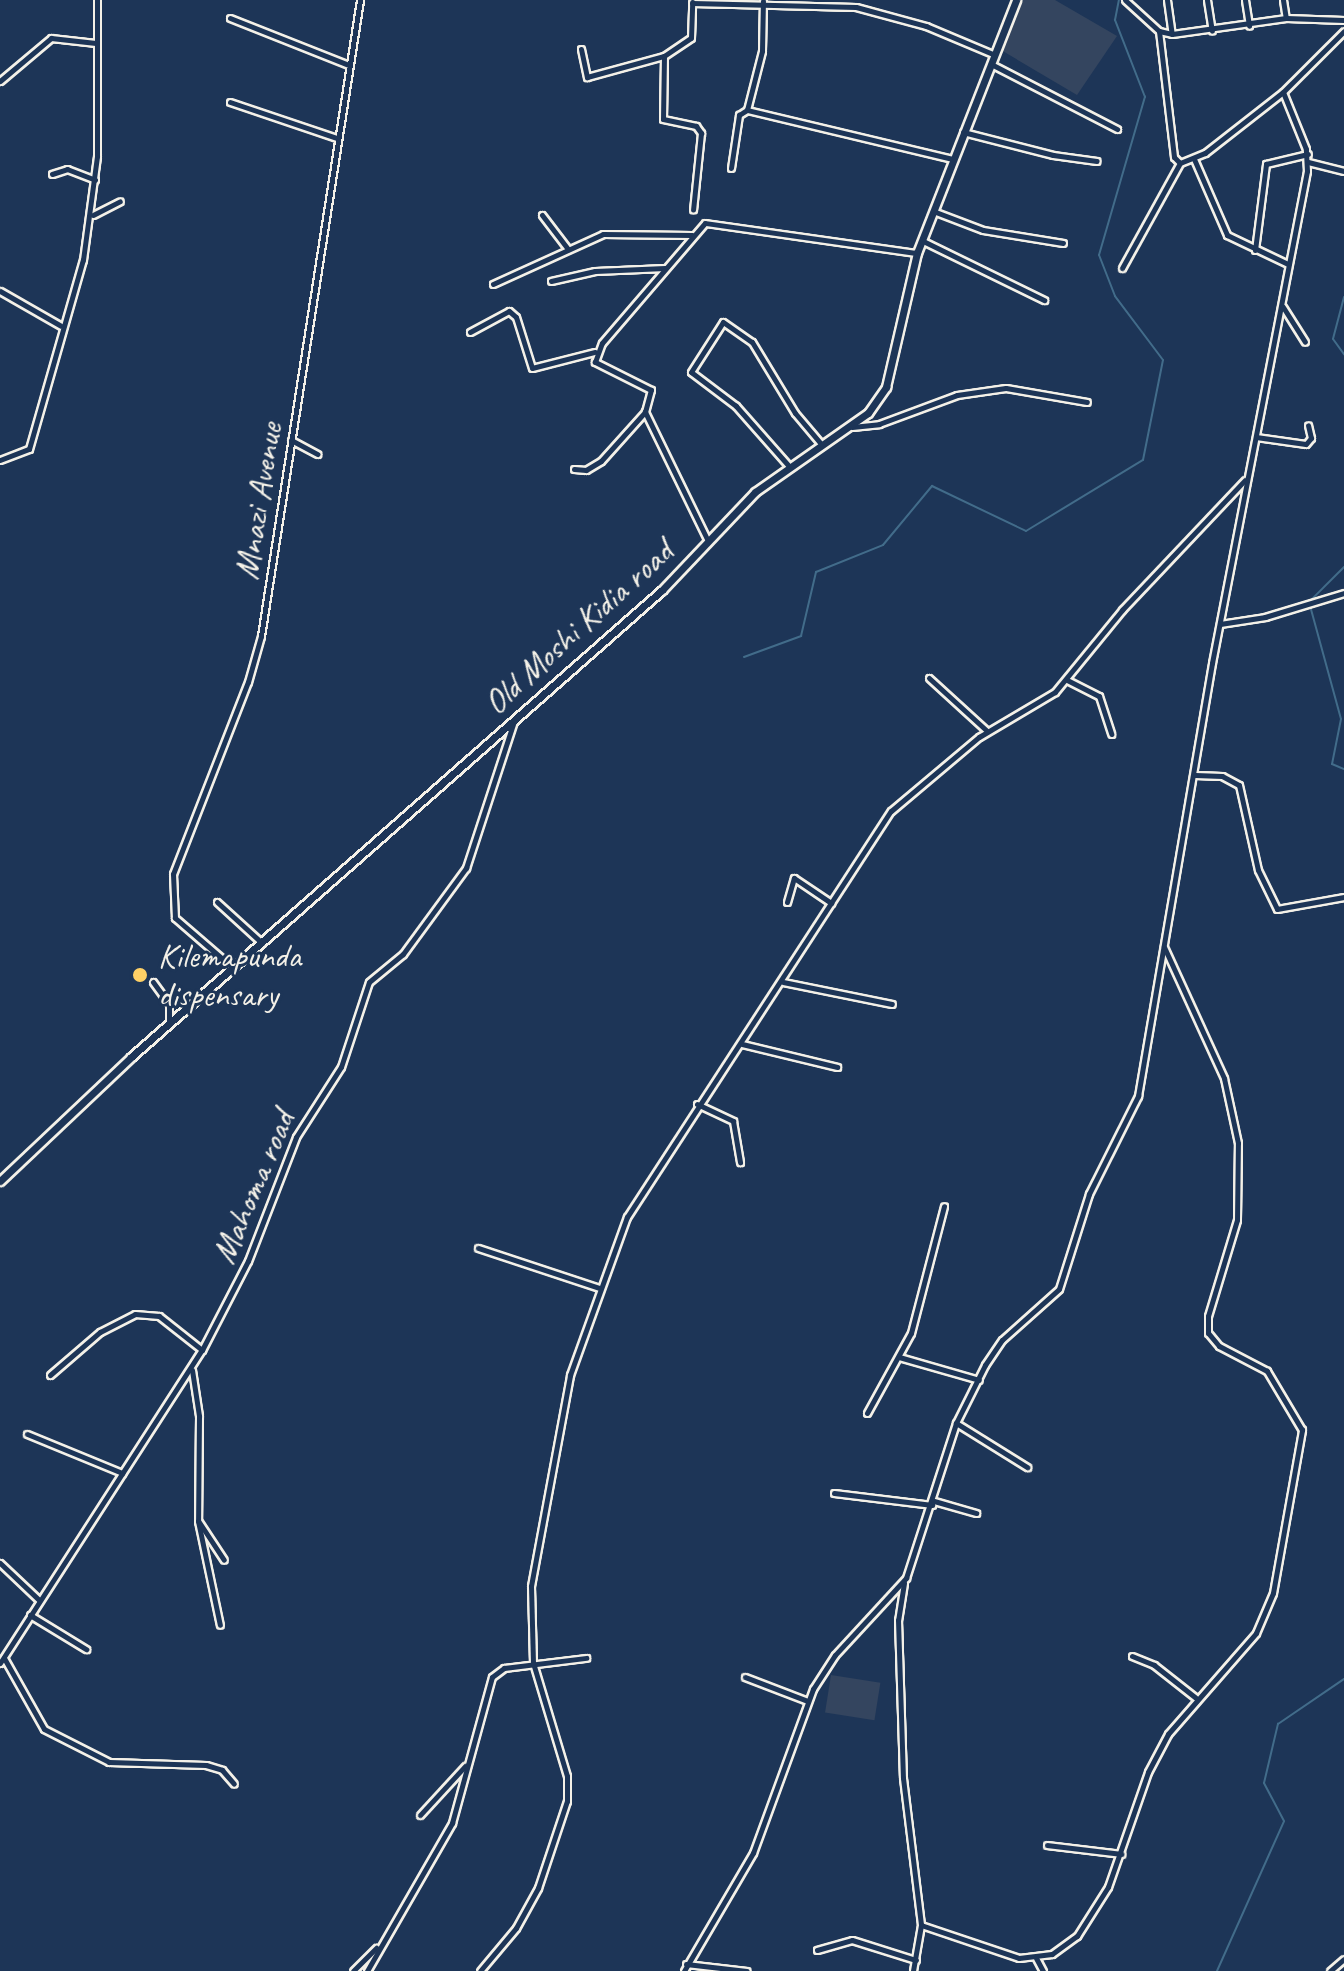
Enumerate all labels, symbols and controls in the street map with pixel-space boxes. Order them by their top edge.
street label: Mnazi Avenue [225,420,291,582]
street label: Old Moshi Kidia road [475,532,681,722]
place label: Kilemapunda dispensary [158,935,301,1014]
marker: Kilemapunda dispensary [129,964,151,986]
street label: Mahoma road [203,1105,303,1269]

